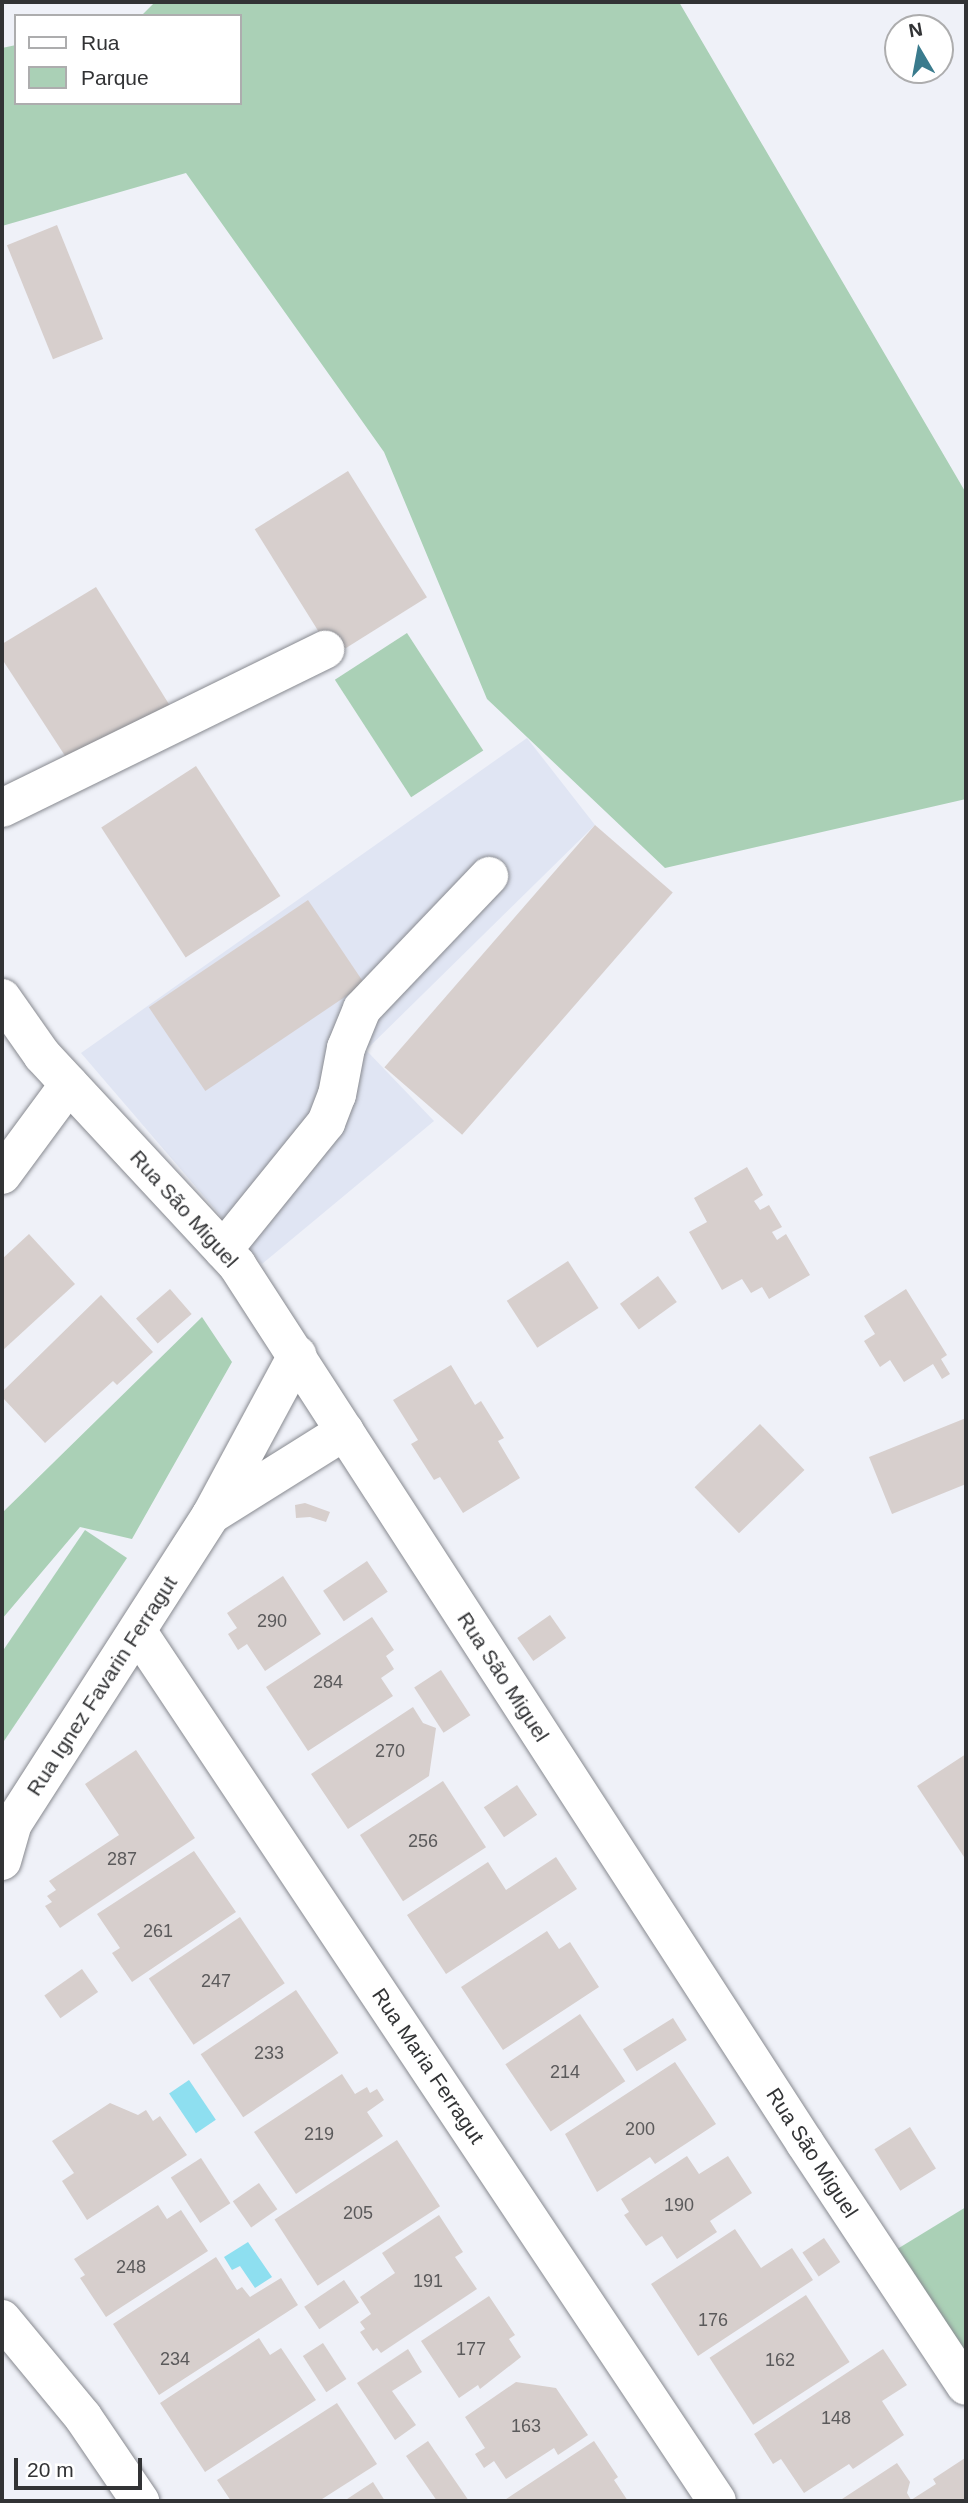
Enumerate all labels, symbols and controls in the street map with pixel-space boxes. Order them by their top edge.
legend [14,14,242,105]
north arrow [884,14,954,84]
text: N [907,18,924,41]
text: Rua [81,31,120,54]
text: Parque [81,66,149,89]
street label: Rua São Miguel [125,1145,243,1273]
street label: Rua Ignez Favarin Ferragut [22,1571,182,1801]
street label: Rua São Miguel [452,1607,554,1747]
house number: 290 [257,1610,287,1632]
house number: 284 [313,1671,343,1693]
house number: 270 [375,1740,405,1762]
house number: 256 [408,1830,438,1852]
house number: 287 [107,1848,137,1870]
house number: 261 [143,1920,173,1942]
house number: 247 [201,1970,231,1992]
street label: Rua Maria Ferragut [367,1983,489,2149]
house number: 233 [254,2042,284,2064]
house number: 214 [550,2061,580,2083]
street label: Rua São Miguel [761,2083,863,2223]
house number: 200 [625,2118,655,2140]
house number: 219 [304,2123,334,2145]
house number: 190 [664,2194,694,2216]
house number: 205 [343,2202,373,2224]
house number: 248 [116,2256,146,2278]
house number: 191 [413,2270,443,2292]
house number: 176 [698,2309,728,2331]
house number: 177 [456,2338,486,2360]
house number: 234 [160,2348,190,2370]
house number: 162 [765,2349,795,2371]
house number: 148 [821,2407,851,2429]
house number: 163 [511,2415,541,2437]
scale bar [18,2444,145,2488]
text: 20 m [27,2458,74,2481]

